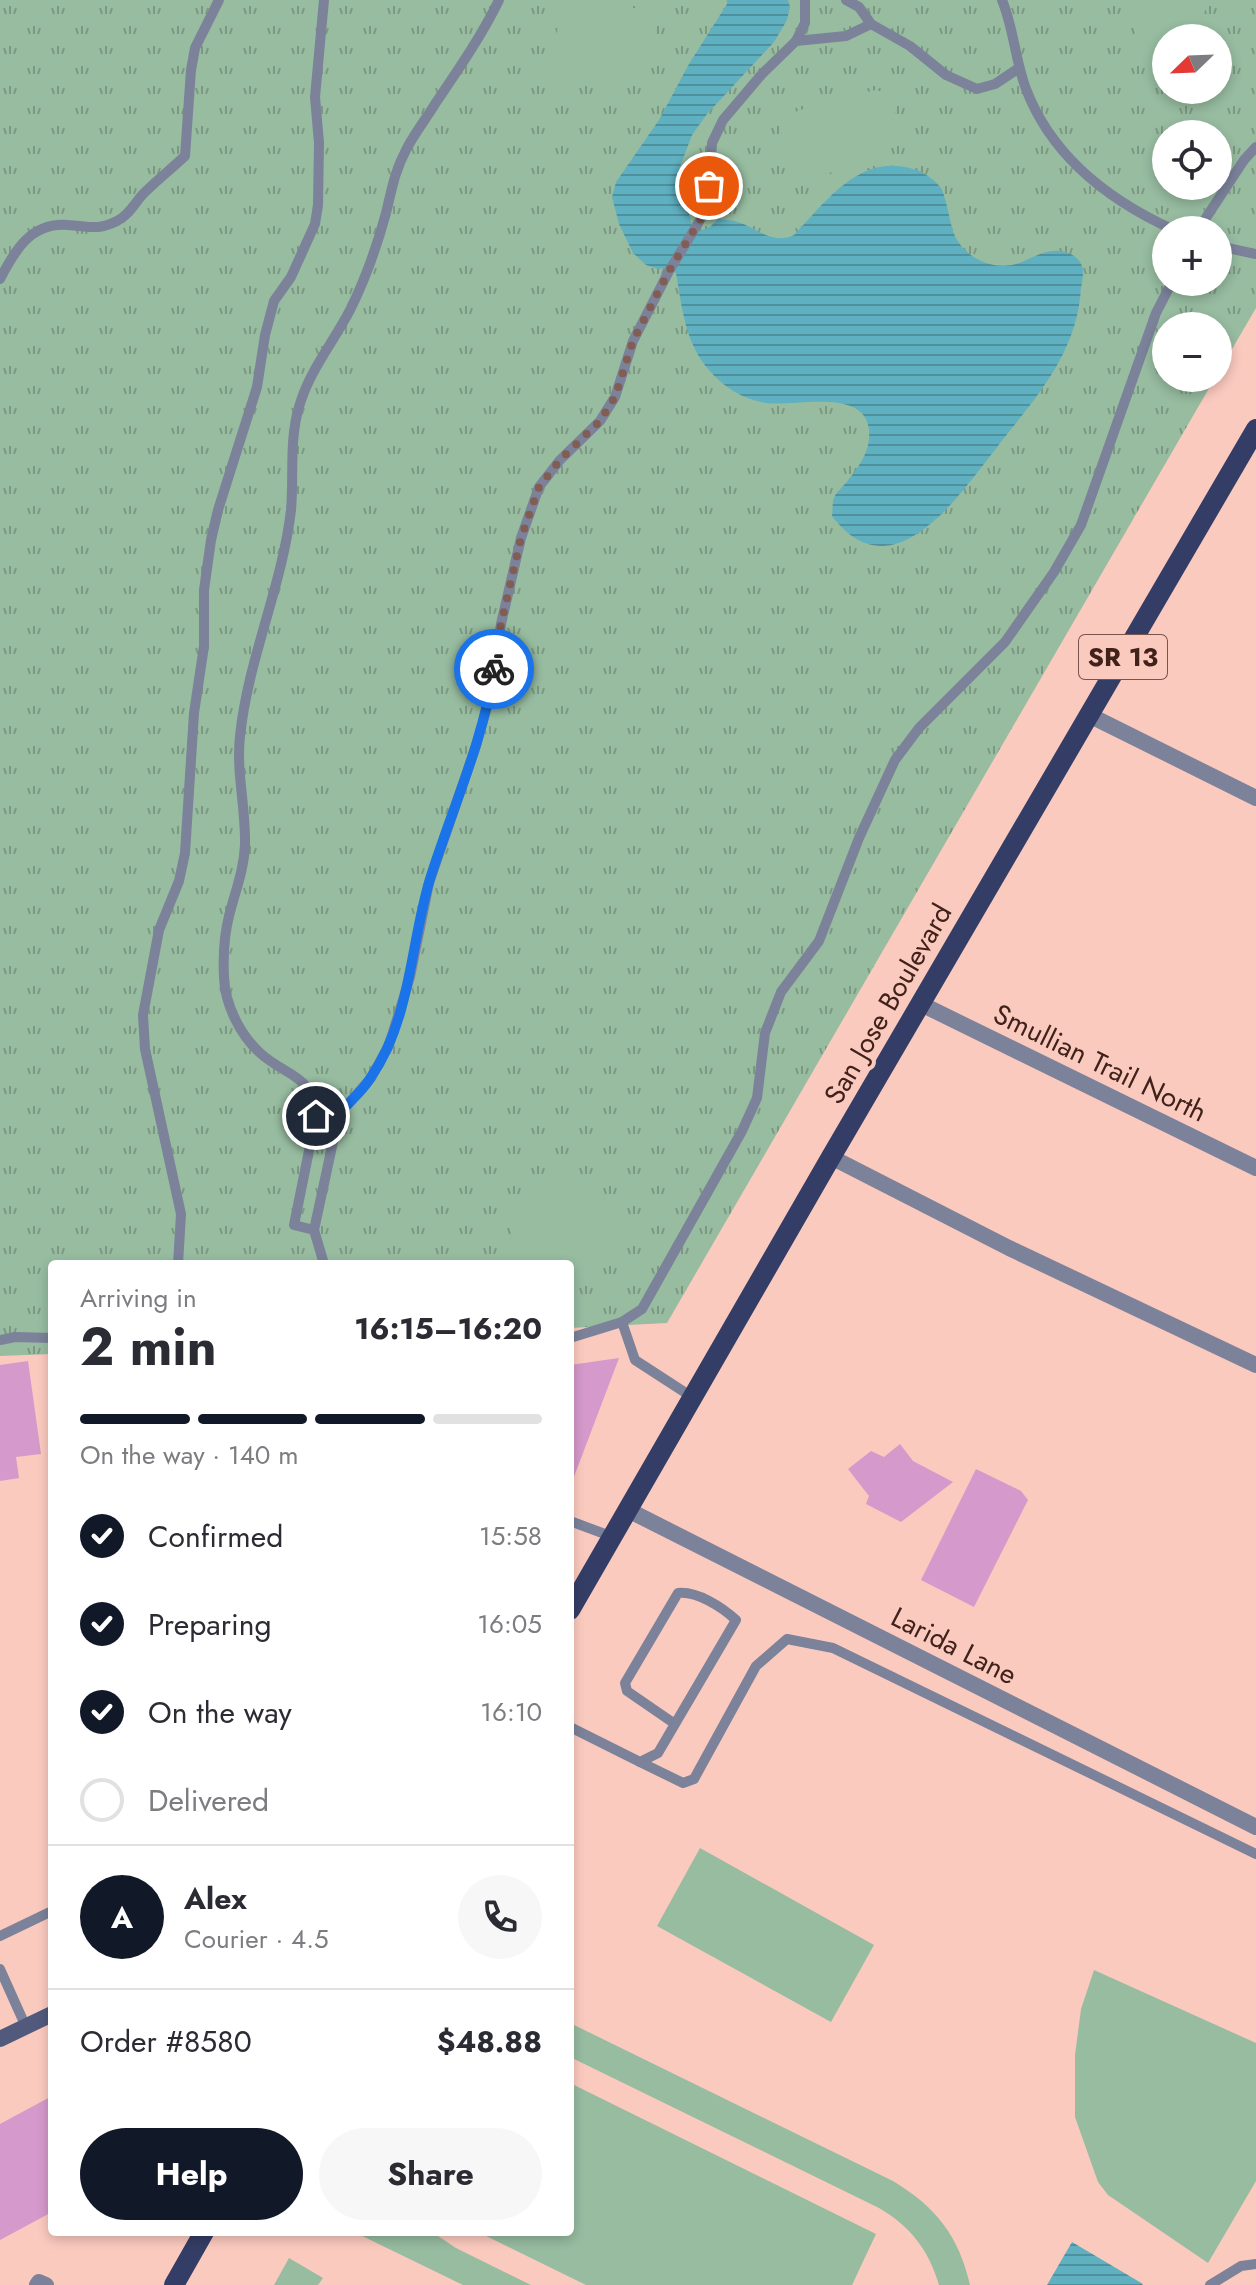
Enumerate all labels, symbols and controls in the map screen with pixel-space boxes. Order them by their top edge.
north arrow [1152,24,1232,104]
map controls [1152,24,1232,392]
button: locate [1152,120,1232,200]
pin [675,152,743,220]
icon: bag [687,164,731,208]
button: + [1152,216,1232,296]
button: − [1152,312,1232,392]
courier [454,629,534,709]
road number: SR 13 [1079,635,1167,679]
icon: bike [472,647,516,691]
street label: San Jose Boulevard [814,896,962,1112]
street label: Smullian Trail North [986,994,1214,1132]
pin [282,1082,350,1150]
icon: home [294,1094,338,1138]
text: Arriving in [80,1279,197,1317]
text: 16:15–16:20 [354,1307,542,1350]
text: 2 min [80,1309,217,1385]
text: On the way · 140 m [80,1436,299,1474]
icon: check [80,1514,124,1558]
text: Confirmed [148,1515,283,1558]
text: 15:58 [479,1517,542,1555]
street label: Larida Lane [884,1597,1024,1695]
icon: check [80,1602,124,1646]
text: Preparing [148,1603,272,1646]
text: 16:05 [477,1605,542,1643]
icon: check [80,1690,124,1734]
text: On the way [148,1691,292,1734]
text: 16:10 [480,1693,542,1731]
text: Delivered [148,1779,269,1822]
button: phone [458,1875,542,1959]
text: Alex [184,1877,247,1920]
text: A [111,1896,133,1939]
text: Courier · 4.5 [184,1920,329,1958]
text: Order #8580 [80,2020,252,2063]
text: $48.88 [437,2020,542,2063]
button: Help [80,2128,303,2220]
button: Share [319,2128,542,2220]

